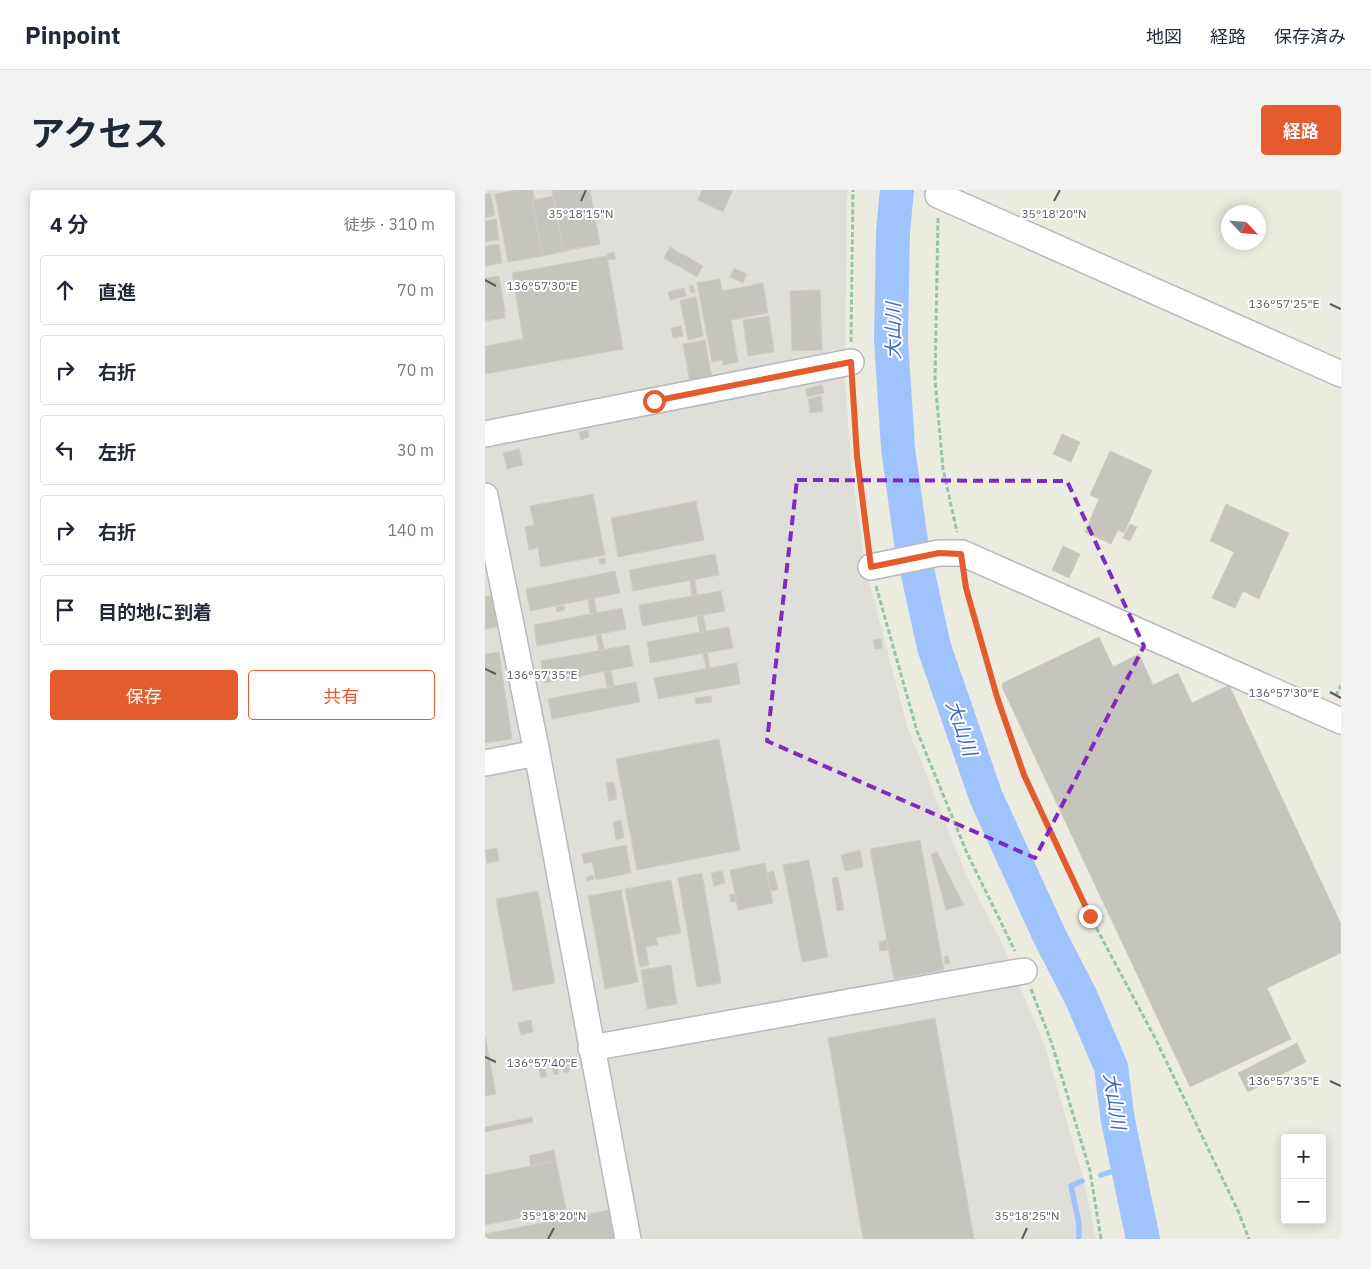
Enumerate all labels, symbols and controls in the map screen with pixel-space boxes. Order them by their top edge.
text: Pinpoint [25,19,120,51]
text: 地図 [1146,25,1182,48]
text: 経路 [1210,25,1246,48]
text: 保存済み [1274,25,1346,48]
button: 経路 [1261,105,1341,155]
text: アクセス [30,110,168,156]
north arrow [1221,205,1266,250]
text: 35°18'15"N [548,206,614,221]
text: 35°18'20"N [1021,206,1087,221]
text: 4 分 [50,210,89,238]
text: 徒歩 · 310 m [344,214,435,234]
icon: ahead [51,276,79,304]
text: 136°57'30"E [507,278,577,293]
text: 直進 [98,280,136,304]
text: 70 m [397,280,434,300]
text: 136°57'25"E [1249,296,1319,311]
water label: 大山川 [881,301,905,360]
icon: right [51,356,79,384]
text: 右折 [98,360,136,384]
text: 70 m [397,360,434,380]
route start [643,390,666,413]
icon: left [51,436,79,464]
text: 左折 [98,440,136,464]
text: 30 m [397,440,434,460]
icon: right [51,516,79,544]
text: 右折 [98,520,136,544]
text: 140 m [387,520,434,540]
icon: arrive [51,596,79,624]
text: 目的地に到着 [98,600,212,624]
text: 136°57'35"E [507,667,577,682]
button: 保存 [50,670,238,720]
button: 共有 [248,670,435,720]
text: 136°57'30"E [1249,685,1319,700]
water label: 大山川 [941,697,983,761]
route end [1079,905,1102,928]
text: 136°57'40"E [507,1055,577,1070]
water label: 大山川 [1099,1071,1132,1133]
text: 136°57'35"E [1249,1073,1319,1088]
map controls [1281,1134,1326,1224]
button: + [1281,1134,1326,1179]
button: − [1281,1179,1326,1224]
text: 35°18'20"N [521,1208,587,1223]
text: 35°18'25"N [994,1208,1060,1223]

